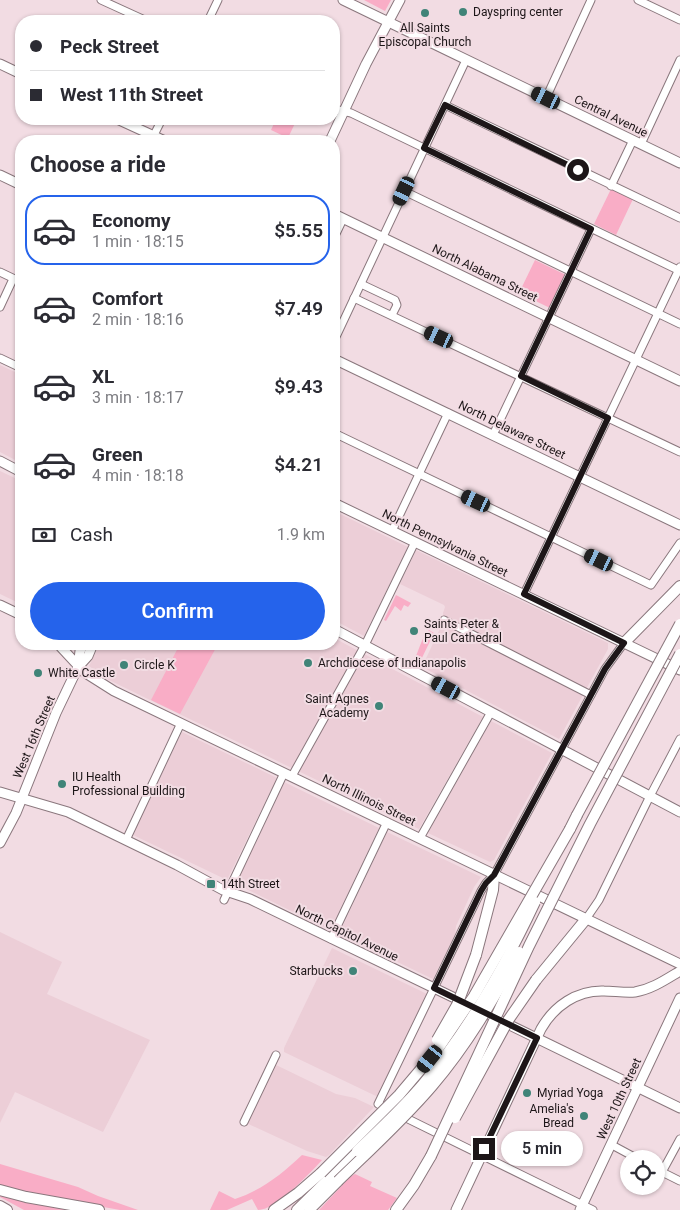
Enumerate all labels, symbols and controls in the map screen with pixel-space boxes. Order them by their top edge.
place label: Dayspring center [473,5,563,19]
marker: Dayspring center [457,6,469,18]
marker: All Saints Episcopal Church [419,7,431,19]
place label: All Saints Episcopal Church [379,21,471,49]
text: Peck Street [60,35,159,58]
text: West 11th Street [60,83,203,106]
car [529,85,562,111]
street label: Central Avenue [572,92,650,140]
text: Choose a ride [30,152,166,177]
route start [567,159,589,181]
car [390,174,417,208]
icon: car [32,208,77,253]
text: Economy [92,209,171,232]
text: $5.55 [274,219,323,242]
text: 1 min · 18:15 [92,232,184,251]
street label: North Alabama Street [430,241,540,305]
icon: car [32,286,77,331]
text: Comfort [92,287,163,310]
text: $7.49 [274,297,323,320]
text: 2 min · 18:16 [92,310,184,329]
car [422,324,455,350]
icon: car [32,364,77,409]
text: XL [92,365,114,388]
text: $9.43 [274,375,323,398]
text: 3 min · 18:17 [92,388,184,407]
street label: North Delaware Street [456,398,568,462]
icon: car [32,442,77,487]
text: Green [92,443,143,466]
text: $4.21 [274,453,323,476]
text: 4 min · 18:18 [92,466,184,485]
car [459,488,492,514]
street label: North Pennsylvania Street [380,506,510,580]
icon: cash [30,521,58,549]
text: Cash [70,523,113,546]
text: 1.9 km [277,525,325,544]
car [582,547,615,573]
button: Confirm [30,582,325,640]
place label: Saints Peter & Paul Cathedral [424,617,502,645]
marker: Saints Peter & Paul Cathedral [408,625,420,637]
place label: Archdiocese of Indianapolis [318,656,466,670]
marker: Archdiocese of Indianapolis [302,657,314,669]
place label: Circle K [134,658,175,672]
marker: Circle K [118,659,130,671]
place label: White Castle [48,666,115,680]
marker: White Castle [32,667,44,679]
car [429,674,462,702]
place label: Saint Agnes Academy [305,692,369,720]
street label: West 16th Street [10,693,58,781]
marker: Saint Agnes Academy [373,700,385,712]
place label: IU Health Professional Building [72,770,185,798]
street label: North Illinois Street [320,771,418,829]
marker: IU Health Professional Building [56,778,68,790]
place label: 14th Street [221,877,280,891]
marker: 14th Street [205,878,217,890]
street label: North Capitol Avenue [293,902,401,964]
place label: Starbucks [289,964,343,978]
marker: Starbucks [347,965,359,977]
car [414,1043,445,1075]
street label: West 10th Street [594,1056,644,1142]
place label: Myriad Yoga [537,1086,603,1100]
marker: Myriad Yoga [521,1087,533,1099]
place label: Amelia's Bread [529,1102,574,1130]
marker: Amelia's Bread [578,1110,590,1122]
callout: 5 min [502,1132,584,1166]
route end [473,1138,495,1160]
text: 5 min [522,1139,562,1158]
map controls [620,1150,665,1195]
button: locate [620,1150,665,1195]

